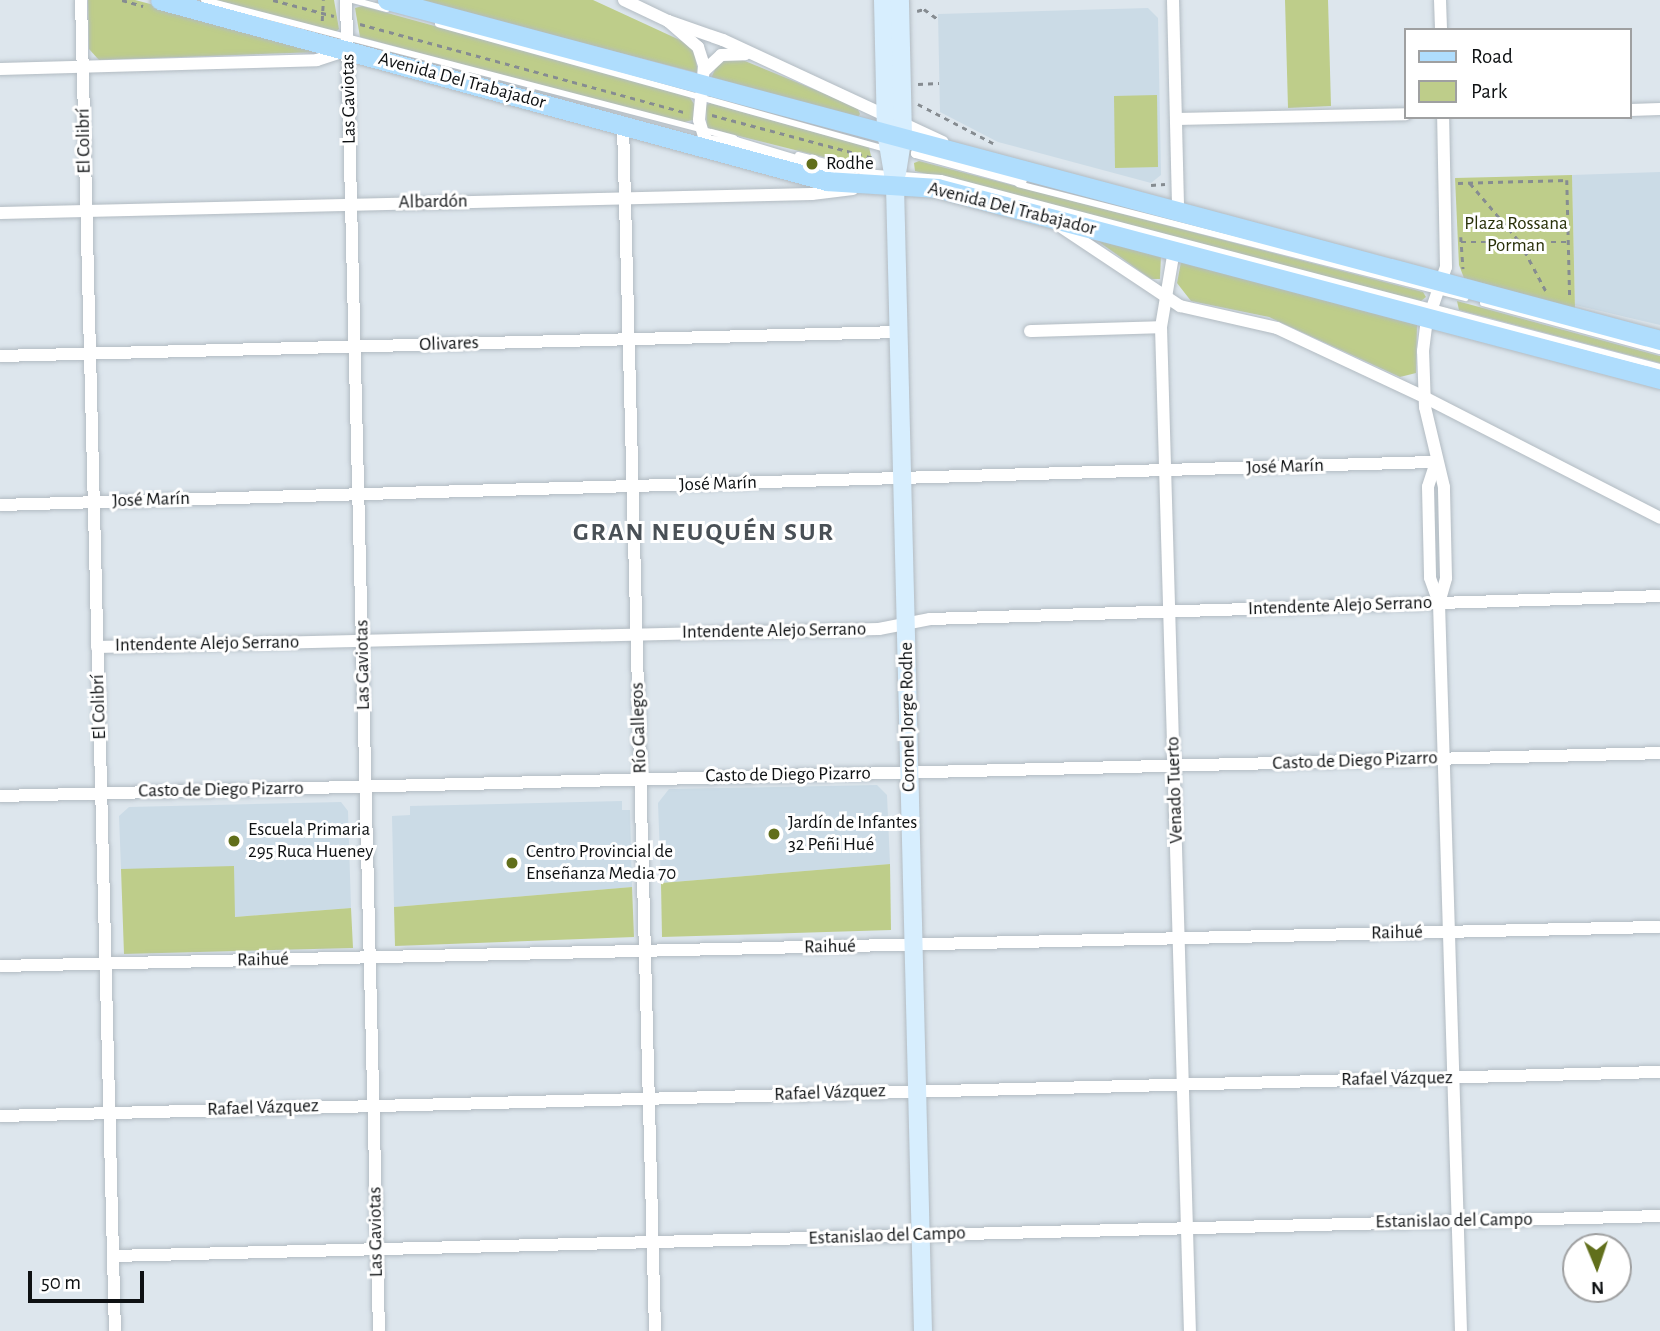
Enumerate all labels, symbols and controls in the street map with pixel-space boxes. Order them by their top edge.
legend [1404,28,1632,119]
text: Road [1471,46,1513,67]
street label: Avenida Del Trabajador [376,48,548,114]
street label: Las Gaviotas [337,54,361,144]
text: Park [1471,81,1507,102]
street label: El Colibrí [72,108,96,174]
place label: Rodhe [826,153,874,175]
marker: Rodhe [804,156,820,172]
street label: Avenida Del Trabajador [926,177,1098,241]
street label: Albardón [398,190,468,214]
park label: Plaza Rossana Porman [1464,213,1568,257]
street label: Olivares [419,332,479,356]
street label: José Marín [1246,454,1324,480]
street label: José Marín [679,471,757,497]
street label: José Marín [112,487,190,513]
district label: GRAN NEUQUÉN SUR [575,517,833,549]
street label: Intendente Alejo Serrano [1248,591,1432,621]
street label: Intendente Alejo Serrano [682,618,866,644]
street label: Las Gaviotas [351,620,375,710]
street label: Intendente Alejo Serrano [115,631,299,657]
street label: Coronel Jorge Rodhe [895,642,921,792]
street label: El Colibrí [86,674,112,740]
street label: Río Gallegos [626,682,652,774]
street label: Venado Tuerto [1162,736,1188,844]
street label: Casto de Diego Pizarro [1272,747,1438,775]
street label: Casto de Diego Pizarro [705,762,871,788]
street label: Casto de Diego Pizarro [138,777,304,803]
place label: Jardín de Infantes 32 Peñi Hué [788,812,917,856]
place label: Escuela Primaria 295 Ruca Hueney [248,819,373,863]
marker: Jardín de Infantes 32 Peñi Hué [766,826,782,842]
marker: Escuela Primaria 295 Ruca Hueney [226,833,242,849]
place label: Centro Provincial de Enseñanza Media 70 [526,841,676,885]
marker: Centro Provincial de Enseñanza Media 70 [504,855,520,871]
street label: Raihué [1371,921,1423,945]
street label: Raihué [804,935,856,959]
street label: Raihué [237,948,289,972]
street label: Rafael Vázquez [1341,1067,1453,1091]
street label: Rafael Vázquez [774,1080,886,1106]
street label: Rafael Vázquez [207,1095,319,1121]
street label: Las Gaviotas [364,1187,388,1277]
street label: Estanislao del Campo [1375,1208,1533,1234]
street label: Estanislao del Campo [808,1222,966,1250]
north arrow [1562,1233,1632,1303]
scale bar [32,1258,147,1302]
text: 50 m [41,1272,81,1293]
text: N [1591,1278,1605,1297]

